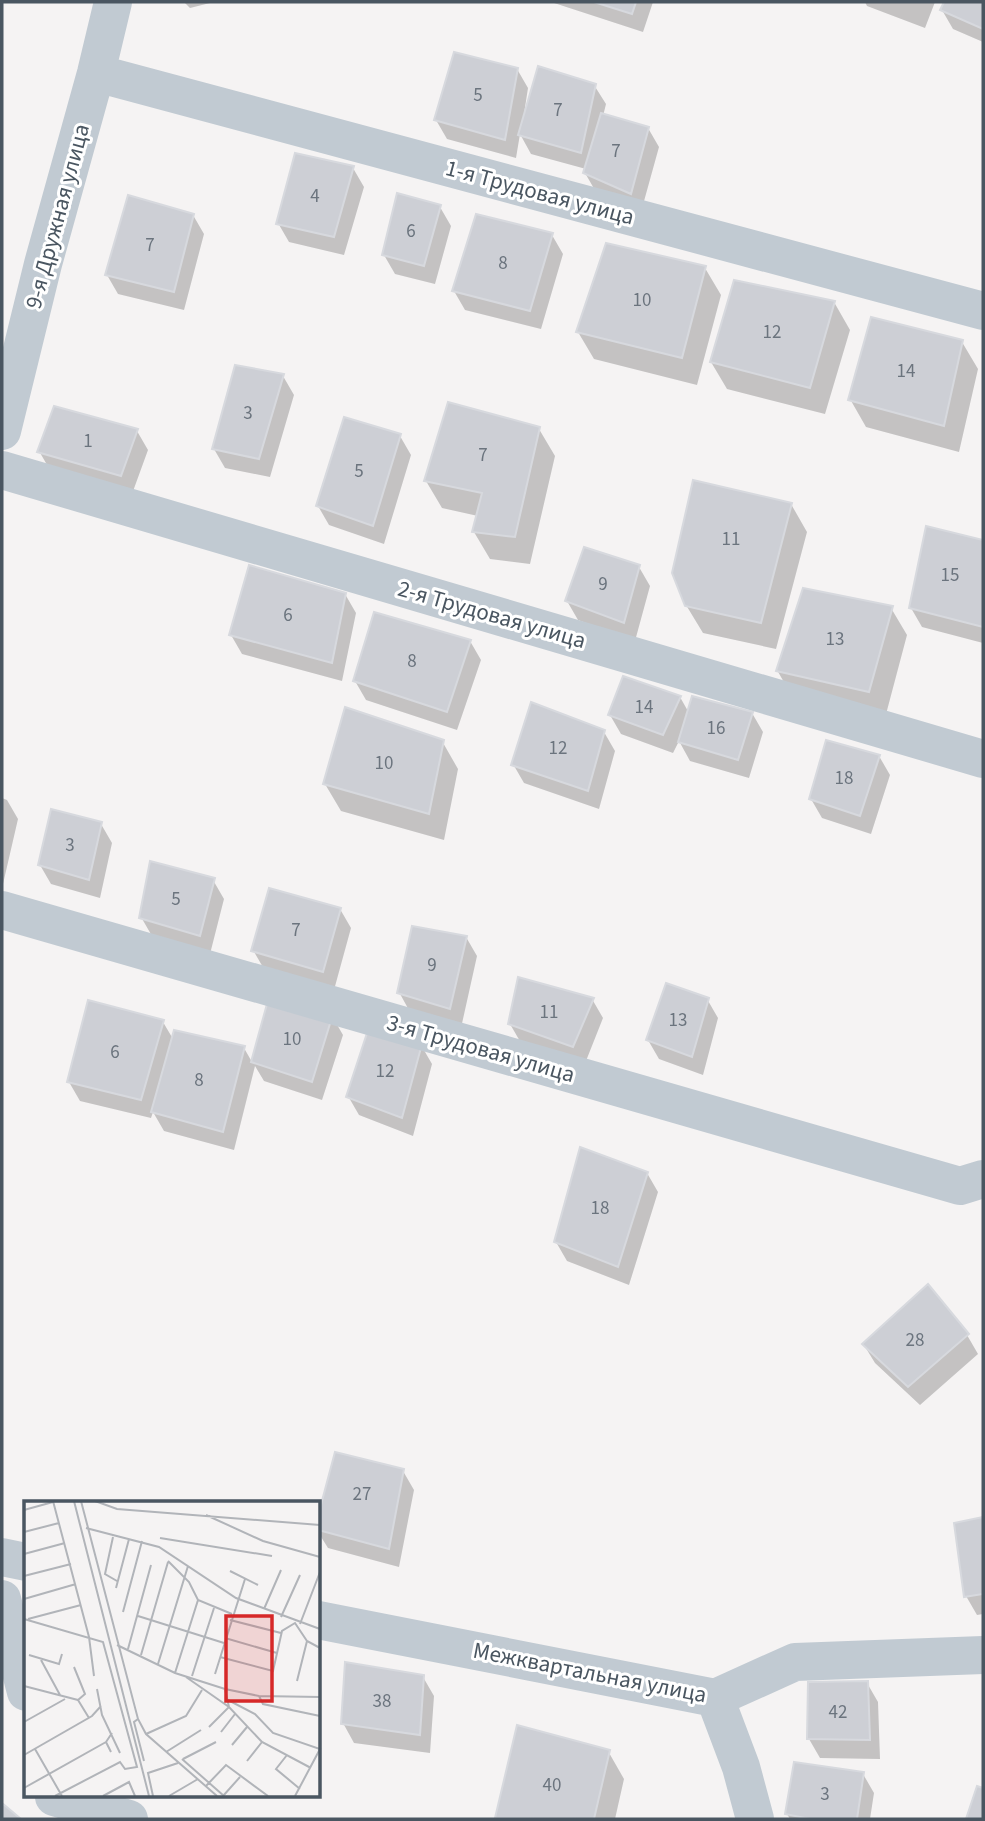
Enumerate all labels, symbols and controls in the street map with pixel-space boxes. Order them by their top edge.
house number: 5 [473,82,483,109]
house number: 7 [553,97,563,124]
street label: 9-я Дружная улица [17,120,98,312]
house number: 7 [611,138,621,165]
street label: 1-я Трудовая улица [442,151,638,234]
house number: 4 [310,183,320,210]
house number: 6 [406,218,416,245]
house number: 7 [145,232,155,259]
house number: 8 [498,250,508,277]
house number: 10 [633,287,651,314]
house number: 12 [763,319,781,346]
house number: 14 [897,358,915,385]
house number: 3 [243,400,253,427]
house number: 1 [83,428,93,455]
house number: 7 [478,442,488,469]
house number: 5 [354,458,364,485]
house number: 11 [722,526,740,553]
house number: 15 [941,562,959,589]
house number: 9 [598,571,608,598]
street label: 2-я Трудовая улица [394,572,590,657]
house number: 6 [283,602,293,629]
house number: 13 [826,626,844,653]
house number: 8 [407,648,417,675]
house number: 14 [635,694,653,721]
house number: 16 [707,715,725,742]
house number: 12 [549,735,567,762]
house number: 10 [375,750,393,777]
house number: 18 [835,765,853,792]
house number: 3 [65,832,75,859]
house number: 5 [171,886,181,913]
house number: 7 [291,917,301,944]
house number: 9 [427,952,437,979]
house number: 11 [540,999,558,1026]
street label: 3-я Трудовая улица [383,1006,579,1091]
house number: 13 [669,1007,687,1034]
house number: 10 [283,1026,301,1053]
house number: 6 [110,1039,120,1066]
house number: 12 [376,1058,394,1085]
house number: 8 [194,1067,204,1094]
house number: 18 [591,1195,609,1222]
house number: 28 [906,1327,924,1354]
house number: 27 [353,1481,371,1508]
inset map [24,1501,320,1797]
street label: Межквартальная улица [470,1634,710,1711]
house number: 38 [373,1688,391,1715]
house number: 42 [829,1699,847,1726]
house number: 40 [543,1772,561,1799]
house number: 3 [820,1781,830,1808]

